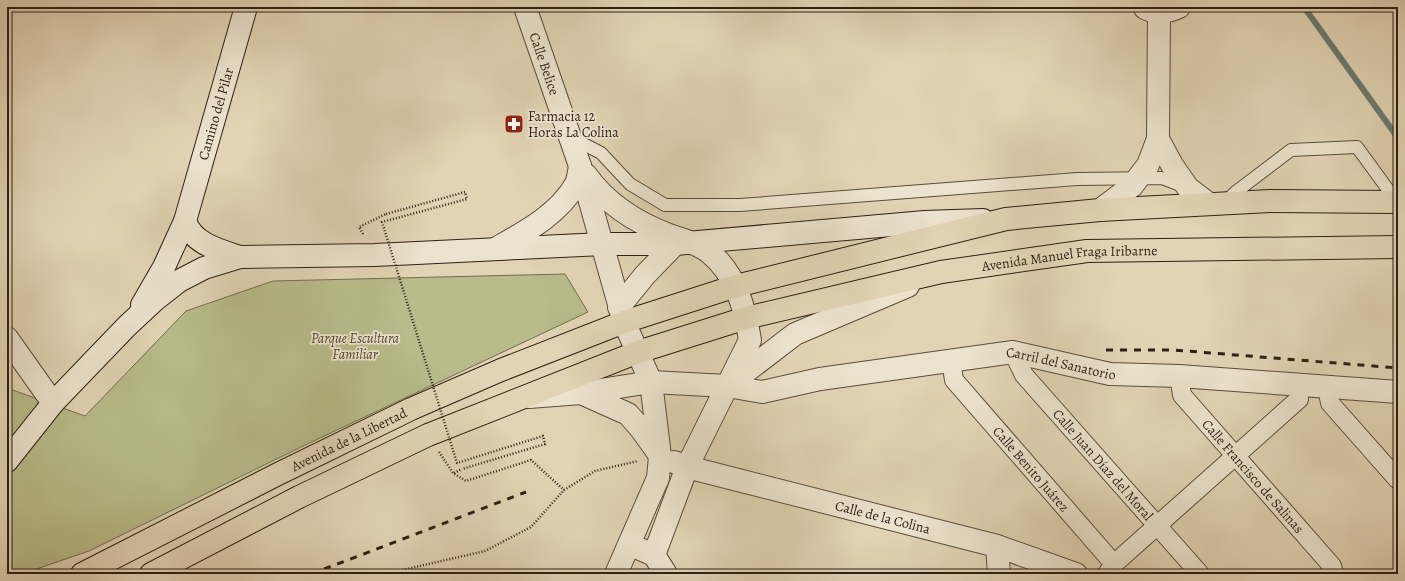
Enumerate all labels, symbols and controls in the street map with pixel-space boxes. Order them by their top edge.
street label: Calle Belice [525,30,564,98]
street label: Camino del Pilar [193,65,238,162]
place label: Farmacia 12 Horas La Colina [528,107,619,142]
pharmacy icon: Farmacia 12 Horas La Colina [503,113,525,135]
street label: Avenida Manuel Fraga Iribarne [980,241,1158,276]
park label: Parque Escultura Familiar [311,329,400,364]
street label: Carril del Sanatorio [1005,342,1116,384]
street label: Avenida de la Libertad [287,403,410,476]
street label: Calle Juan Díaz del Moral [1049,405,1158,525]
street label: Calle Francisco de Salinas [1198,415,1308,537]
street label: Calle Benito Juárez [989,422,1074,516]
street label: Calle de la Colina [833,496,933,538]

